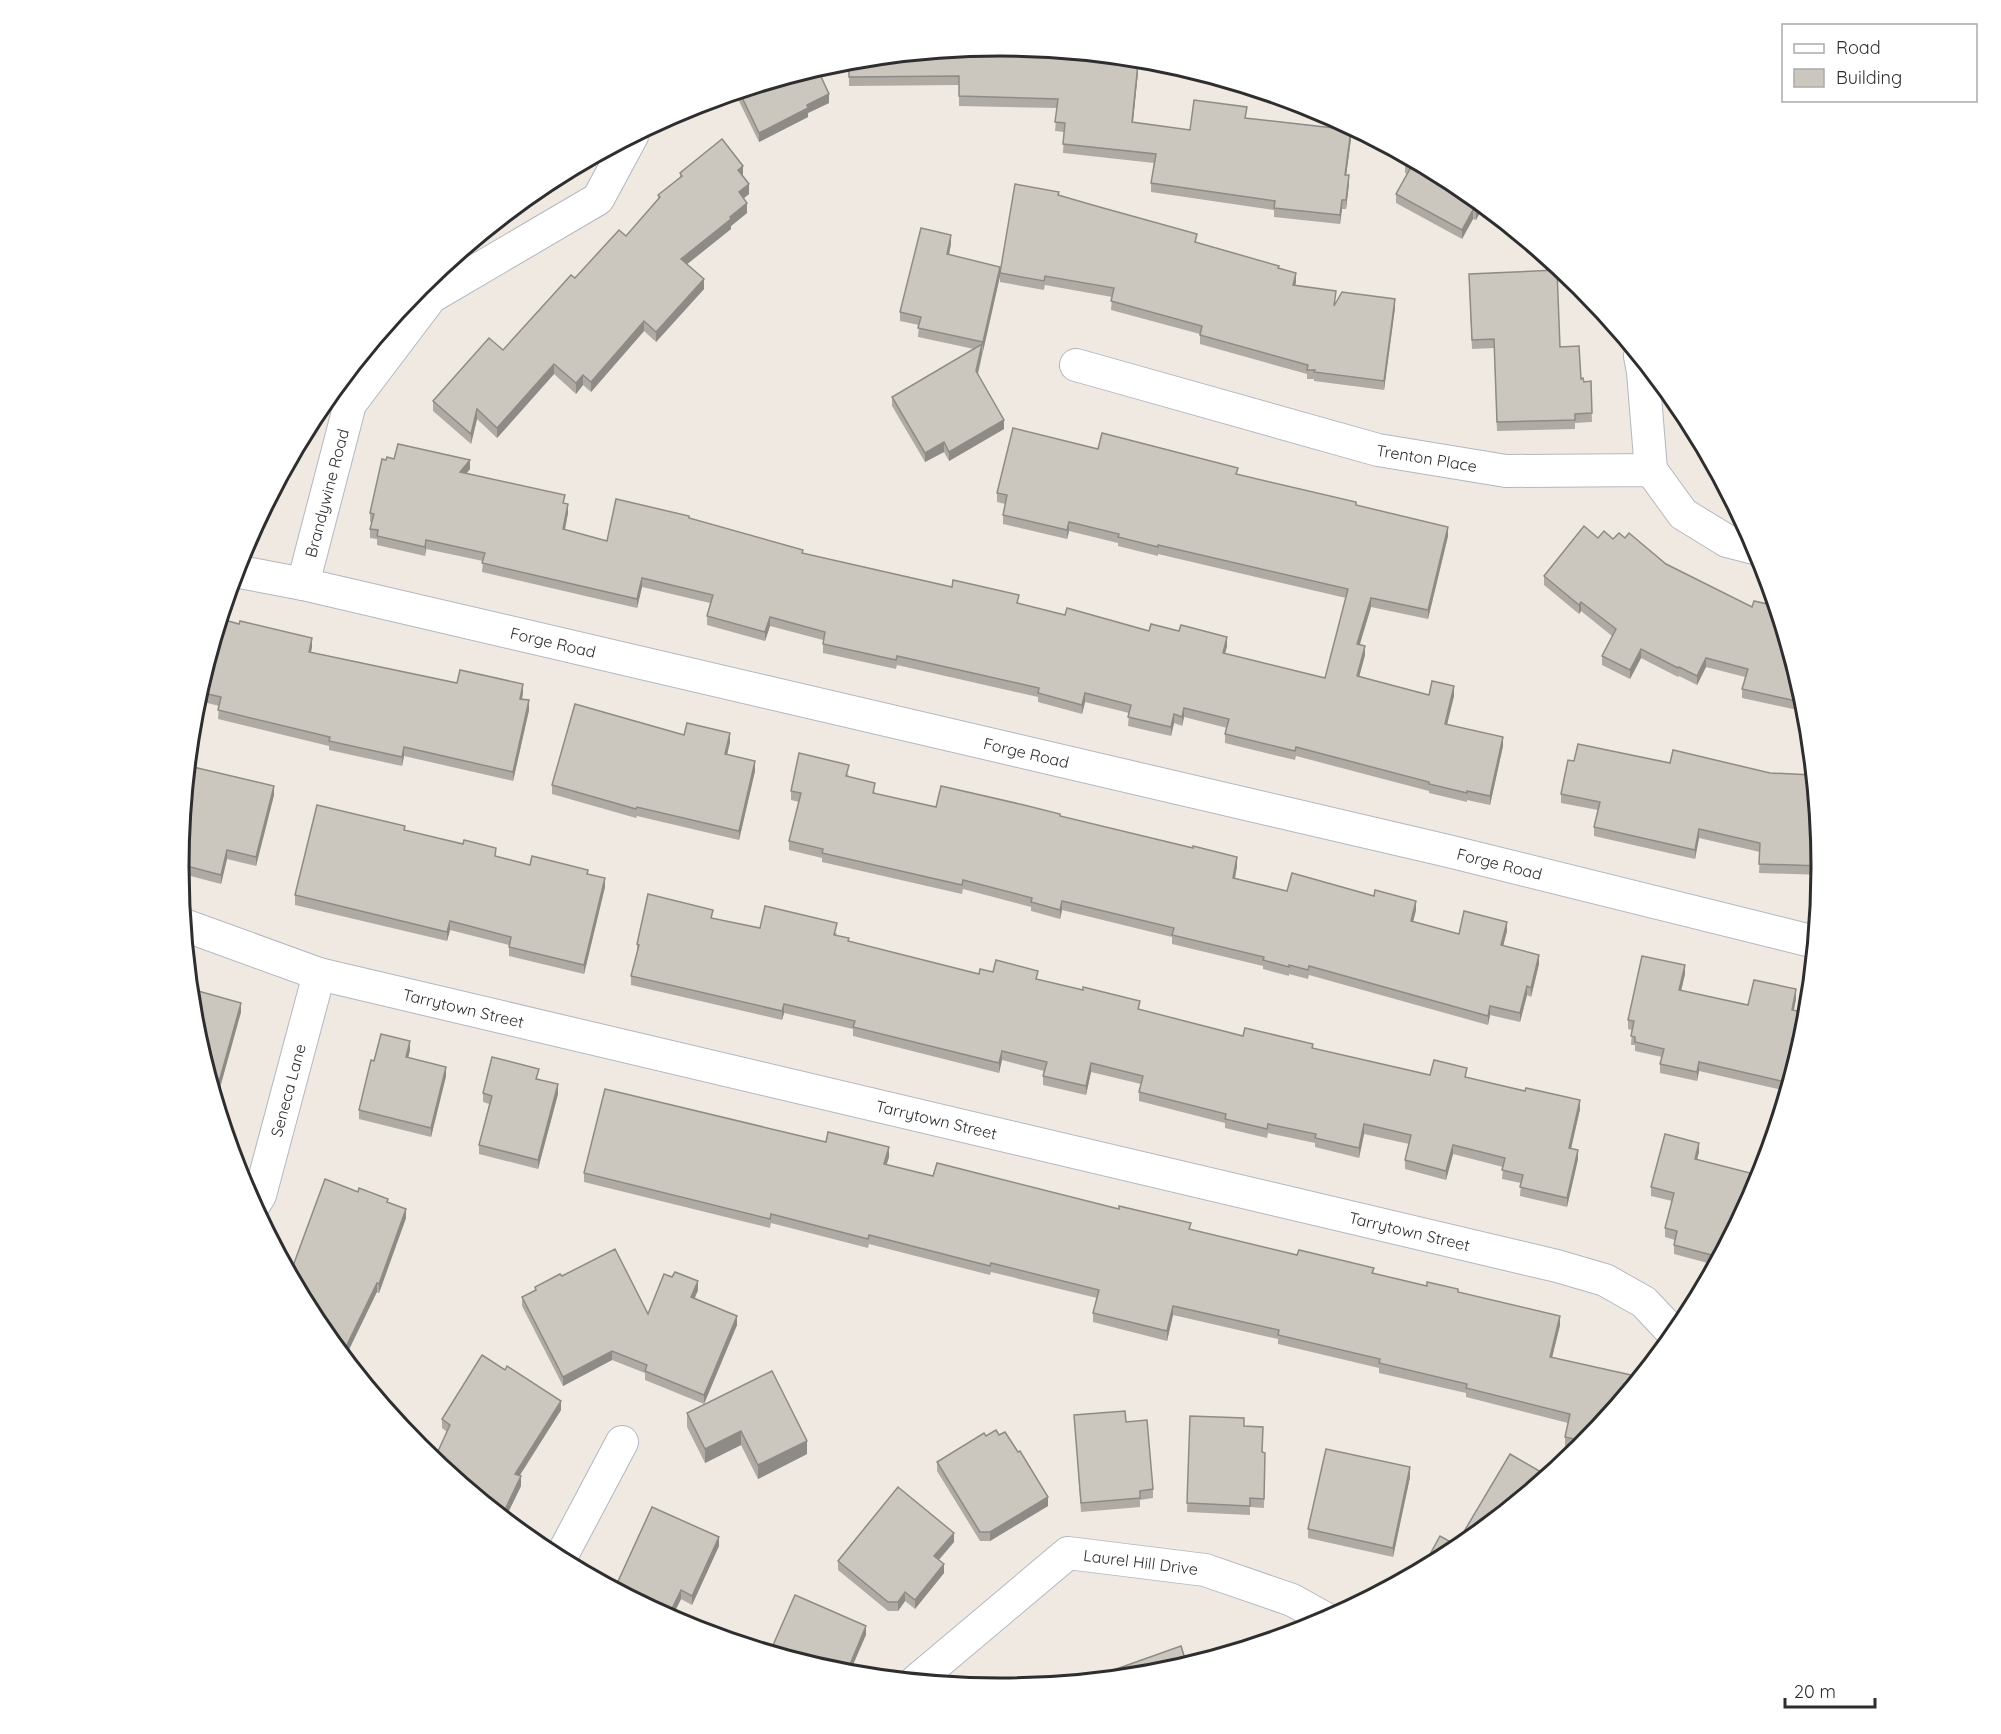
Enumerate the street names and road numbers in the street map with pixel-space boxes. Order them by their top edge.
street label: Brandywine Road [300,427,353,559]
street label: Trenton Place [1375,440,1478,476]
street label: Forge Road [508,623,598,662]
street label: Forge Road [982,733,1071,772]
street label: Forge Road [1455,844,1544,884]
street label: Tarrytown Street [401,984,526,1032]
street label: Seneca Lane [266,1042,310,1139]
street label: Tarrytown Street [874,1096,999,1144]
street label: Tarrytown Street [1347,1207,1472,1255]
street label: Laurel Hill Drive [1082,1545,1199,1579]

